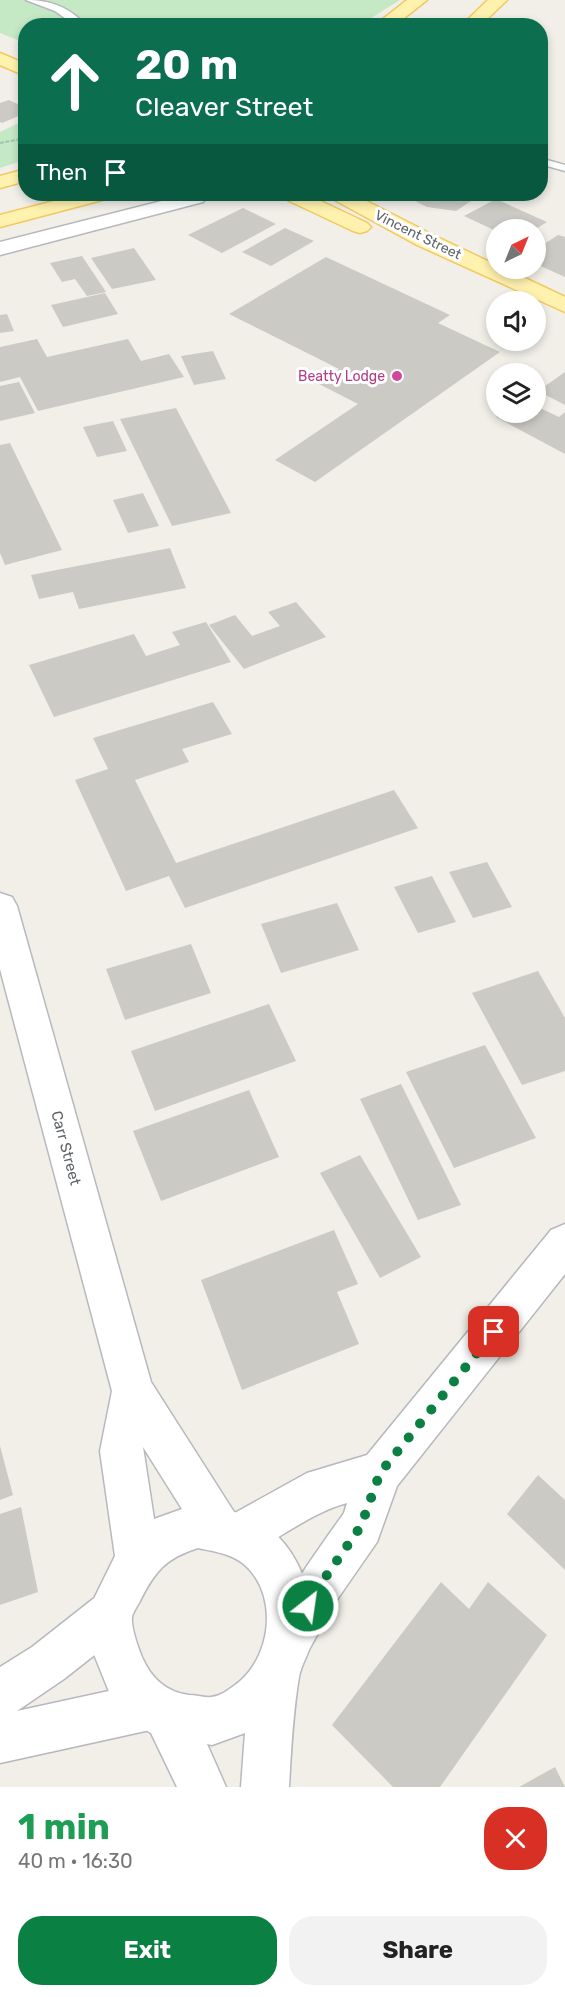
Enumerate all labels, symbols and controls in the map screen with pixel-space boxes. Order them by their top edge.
text: 20 m [135,40,238,90]
icon: ahead [36,42,114,120]
text: Cleaver Street [135,91,313,123]
icon: arrive [99,156,132,189]
text: Then [36,159,87,186]
street label: Vincent Street [372,207,465,264]
north arrow [486,219,546,279]
map controls [486,219,546,423]
button: sound [486,291,546,351]
button: layers [486,363,546,423]
place label: Beatty Lodge [298,368,385,385]
marker: Beatty Lodge [390,369,404,383]
street label: Carr Street [47,1109,85,1187]
pin [468,1306,519,1357]
icon: arrive [477,1315,510,1348]
position arrow [276,1574,340,1638]
text: 1 min [18,1805,110,1848]
button: close [484,1807,547,1870]
text: 40 m · 16:30 [18,1849,133,1873]
button: Exit [18,1916,277,1985]
button: Share [289,1916,547,1985]

